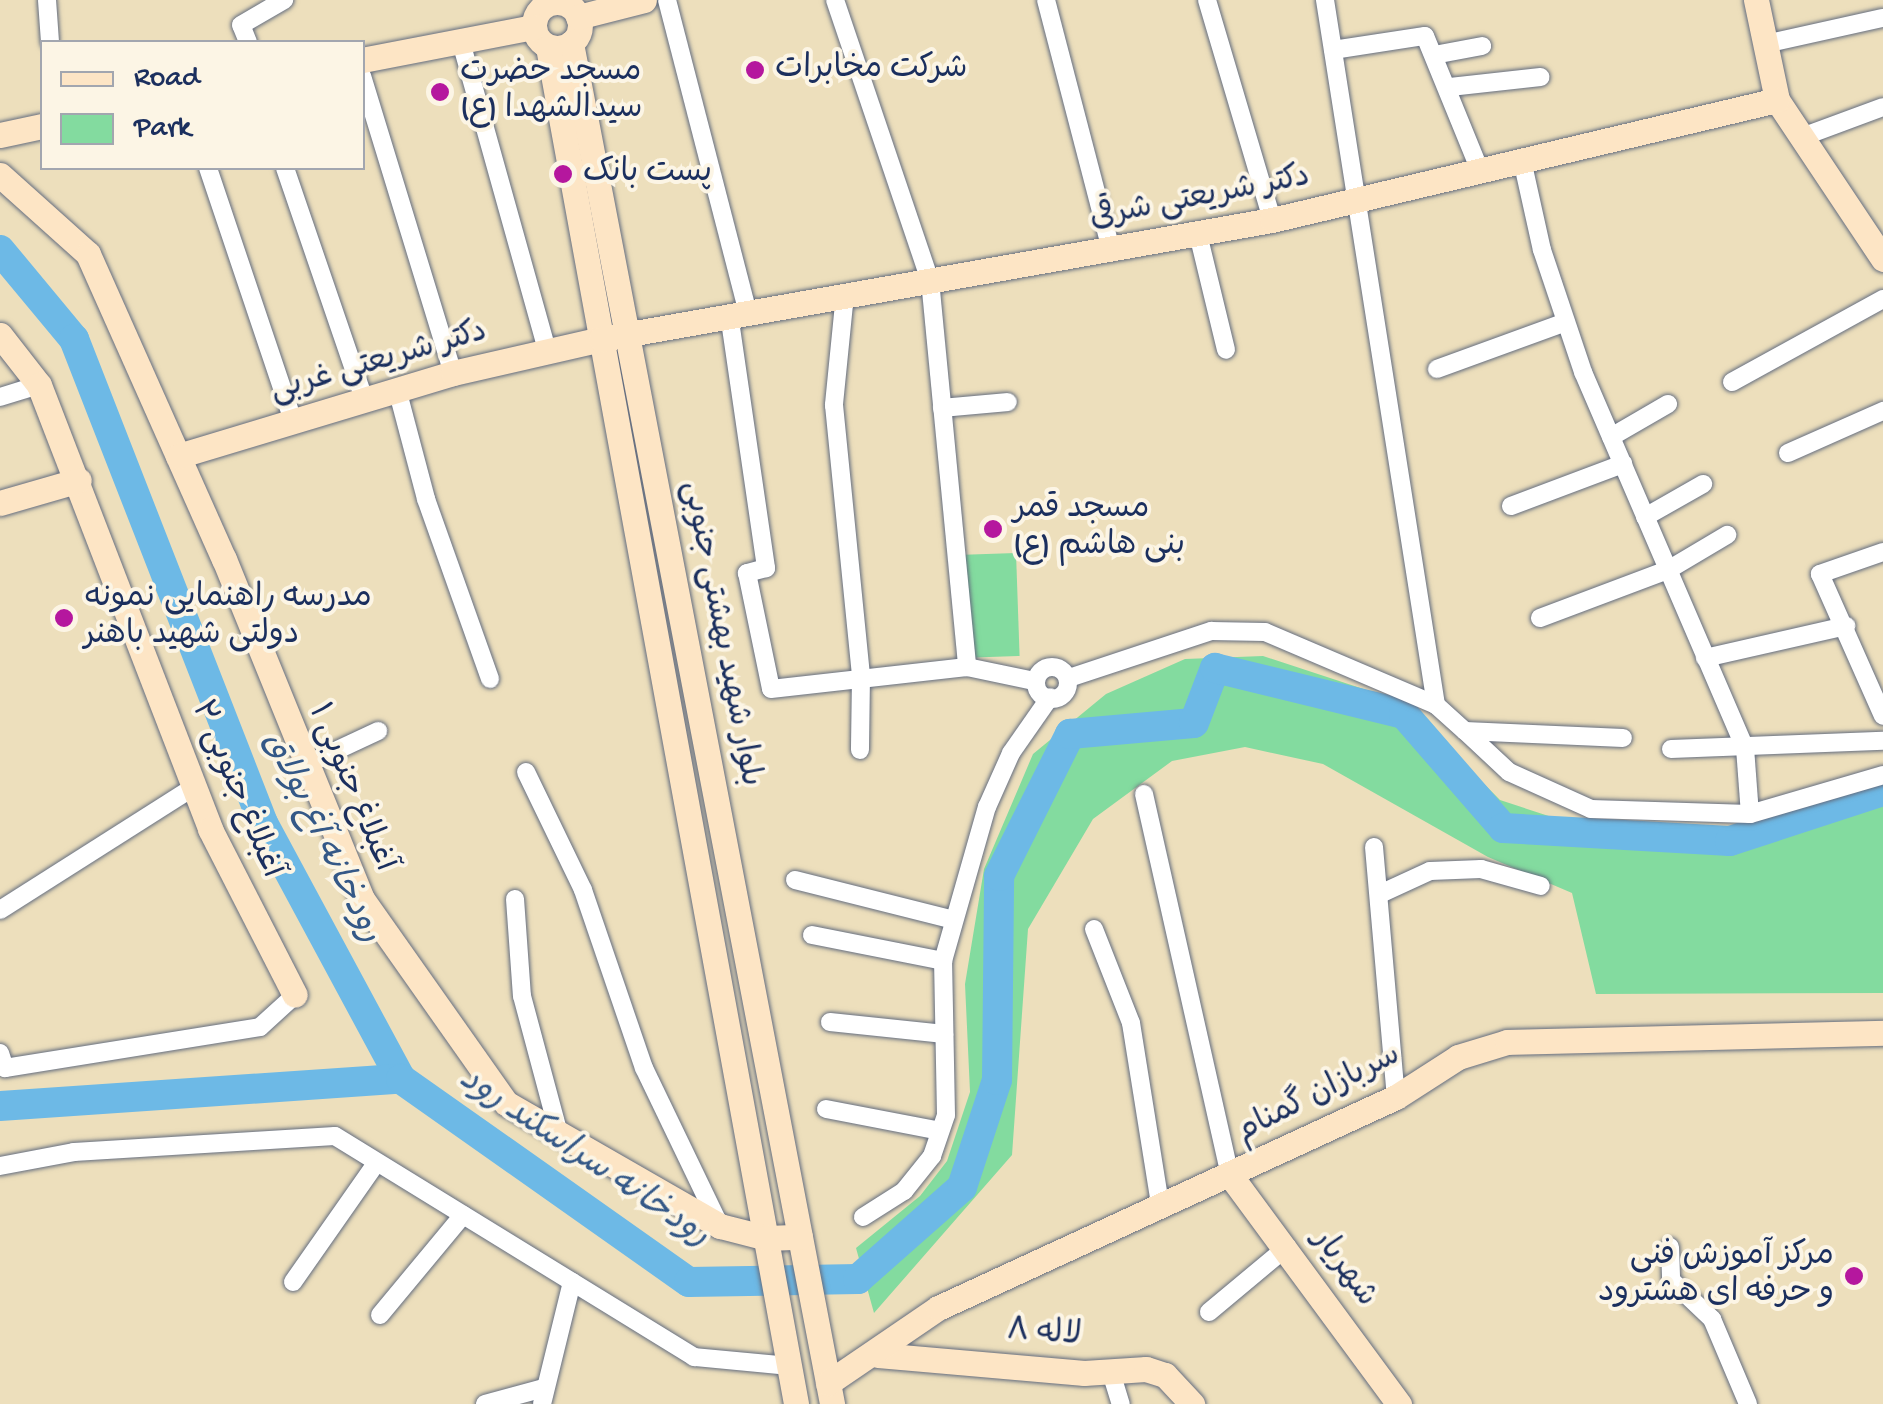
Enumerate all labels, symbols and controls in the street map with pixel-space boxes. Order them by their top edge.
legend [40,40,365,170]
place label: شرکت مخابرات [775,51,967,89]
place label: مسجد حضرت سیدالشهدا (ع) [460,55,643,130]
marker: شرکت مخابرات [744,59,766,81]
text: Road [134,62,200,97]
marker: مسجد حضرت سیدالشهدا (ع) [429,81,451,103]
text: Park [134,112,191,147]
place label: پست بانک [583,155,712,193]
street label: دکتر شریعتی شرقی [1087,159,1313,239]
marker: پست بانک [552,163,574,185]
street label: دکتر شریعتی غربی [266,314,492,412]
street label: بلوار شهید بهشتی جنوبی [672,478,768,790]
place label: مسجد قمر بنی هاشم (ع) [1013,492,1185,567]
marker: مسجد قمر بنی هاشم (ع) [982,518,1004,540]
place label: مدرسه راهنمایی نمونه دولتی شهید باهنر [84,581,372,656]
marker: مدرسه راهنمایی نمونه دولتی شهید باهنر [53,607,75,629]
street label: آغبلاغ جنوبی ۲ [180,696,290,884]
street label: آغبلاغ جنوبی ۱ [297,698,403,878]
water label: رودخانه آغ بولاق [251,726,389,950]
street label: سربازان گمنام [1231,1037,1407,1153]
water label: رودخانه سراسکند رود [450,1060,716,1258]
street label: شهریار [1302,1222,1384,1316]
place label: مرکز آموزش فنی و حرفه ای هشترود [1598,1239,1834,1314]
marker: مرکز آموزش فنی و حرفه ای هشترود [1843,1265,1865,1287]
street label: لاله ۸ [1005,1313,1083,1357]

